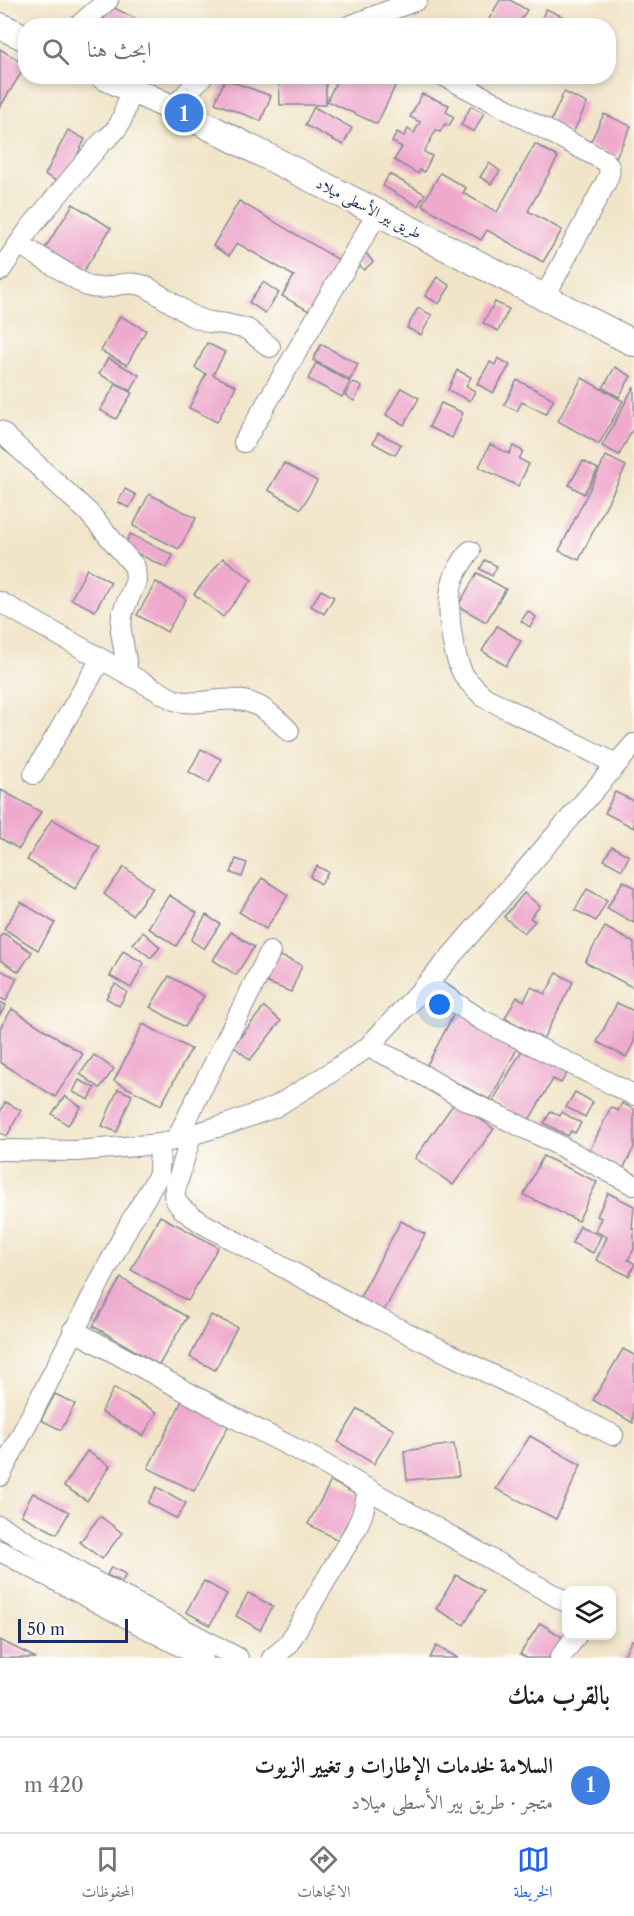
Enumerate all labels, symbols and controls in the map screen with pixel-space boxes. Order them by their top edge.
search box [18,18,616,84]
icon: search [39,35,72,68]
text: ابحث هنا [87,36,152,63]
pin: 1 [164,90,204,136]
street label: طريق بير الأسطى ميلاد [312,172,425,244]
your location [425,990,454,1019]
map controls [562,1586,616,1640]
button: layers [562,1586,616,1640]
scale bar [18,1616,128,1644]
text: 50 m [27,1619,65,1639]
text: بالقرب منك [507,1679,610,1711]
text: السلامة لخدمات الإطارات و تغيير الزيوت [254,1752,553,1779]
text: 420 m [24,1773,84,1797]
text: 1 [586,1773,595,1797]
text: متجر · طريق بير الأسطى ميلاد [351,1790,553,1814]
tab: المحفوظات [82,1843,134,1907]
tab: الاتجاهات [297,1843,351,1907]
tab: الخريطة [514,1843,553,1907]

